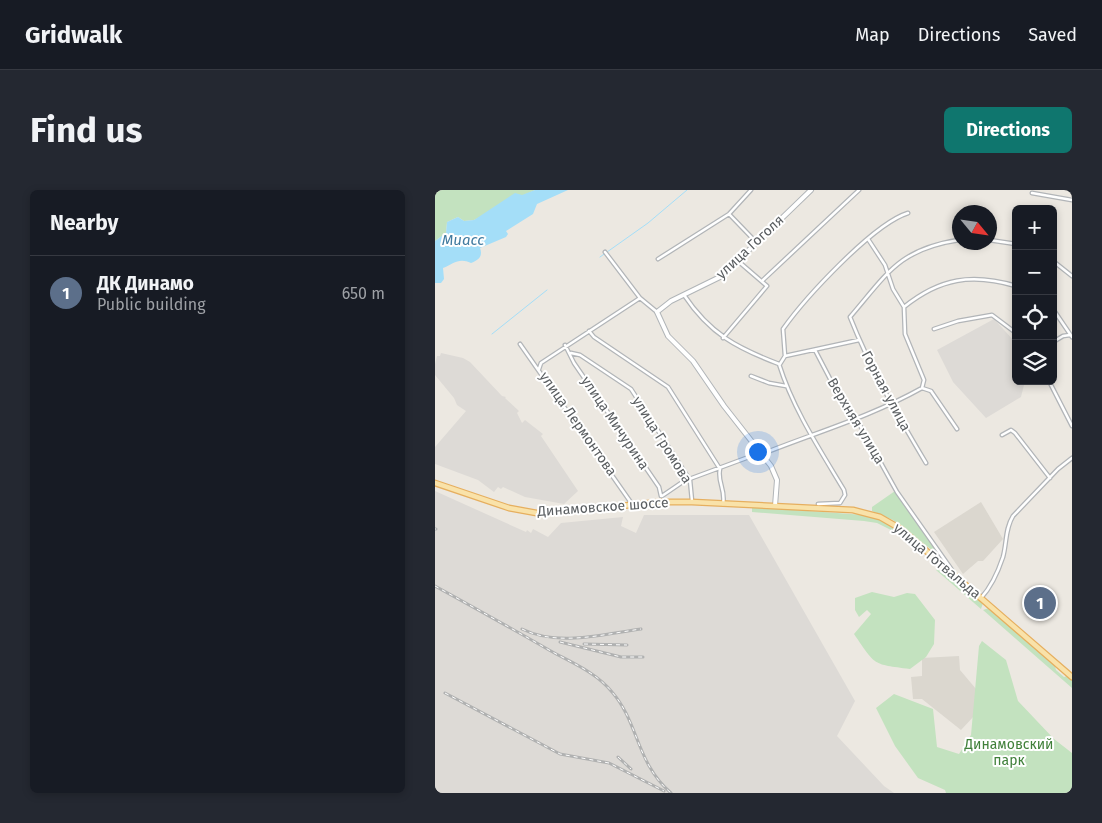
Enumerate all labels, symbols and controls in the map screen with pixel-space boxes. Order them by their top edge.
text: Gridwalk [25,21,122,49]
text: Map [855,24,890,46]
text: Directions [918,24,1000,46]
text: Saved [1028,24,1077,46]
button: Directions [944,107,1072,153]
text: Find us [30,109,142,151]
north arrow [952,205,997,250]
map controls [1012,205,1057,385]
button: + [1012,205,1057,250]
text: Nearby [50,210,118,236]
street label: улица Гоголя [713,211,787,283]
water label: Миасс [442,231,485,249]
button: − [1012,250,1057,295]
text: ДК Динамо [97,272,194,295]
text: 1 [62,284,70,303]
text: 650 m [342,284,385,303]
text: Public building [97,295,205,314]
button: locate [1012,295,1057,340]
button: layers [1012,340,1057,385]
street label: Горная улица [858,348,914,434]
street label: улица Лермонтова [536,369,620,479]
street label: улица Мичурина [577,373,653,473]
street label: Верхняя улица [824,375,888,467]
street label: улица Громова [628,393,696,487]
your location [745,439,771,465]
street label: Динамовское шоссе [536,494,669,520]
street label: улица Готвальда [890,520,984,602]
pin: 1 [1024,584,1056,622]
park label: Динамовский парк [963,736,1054,769]

